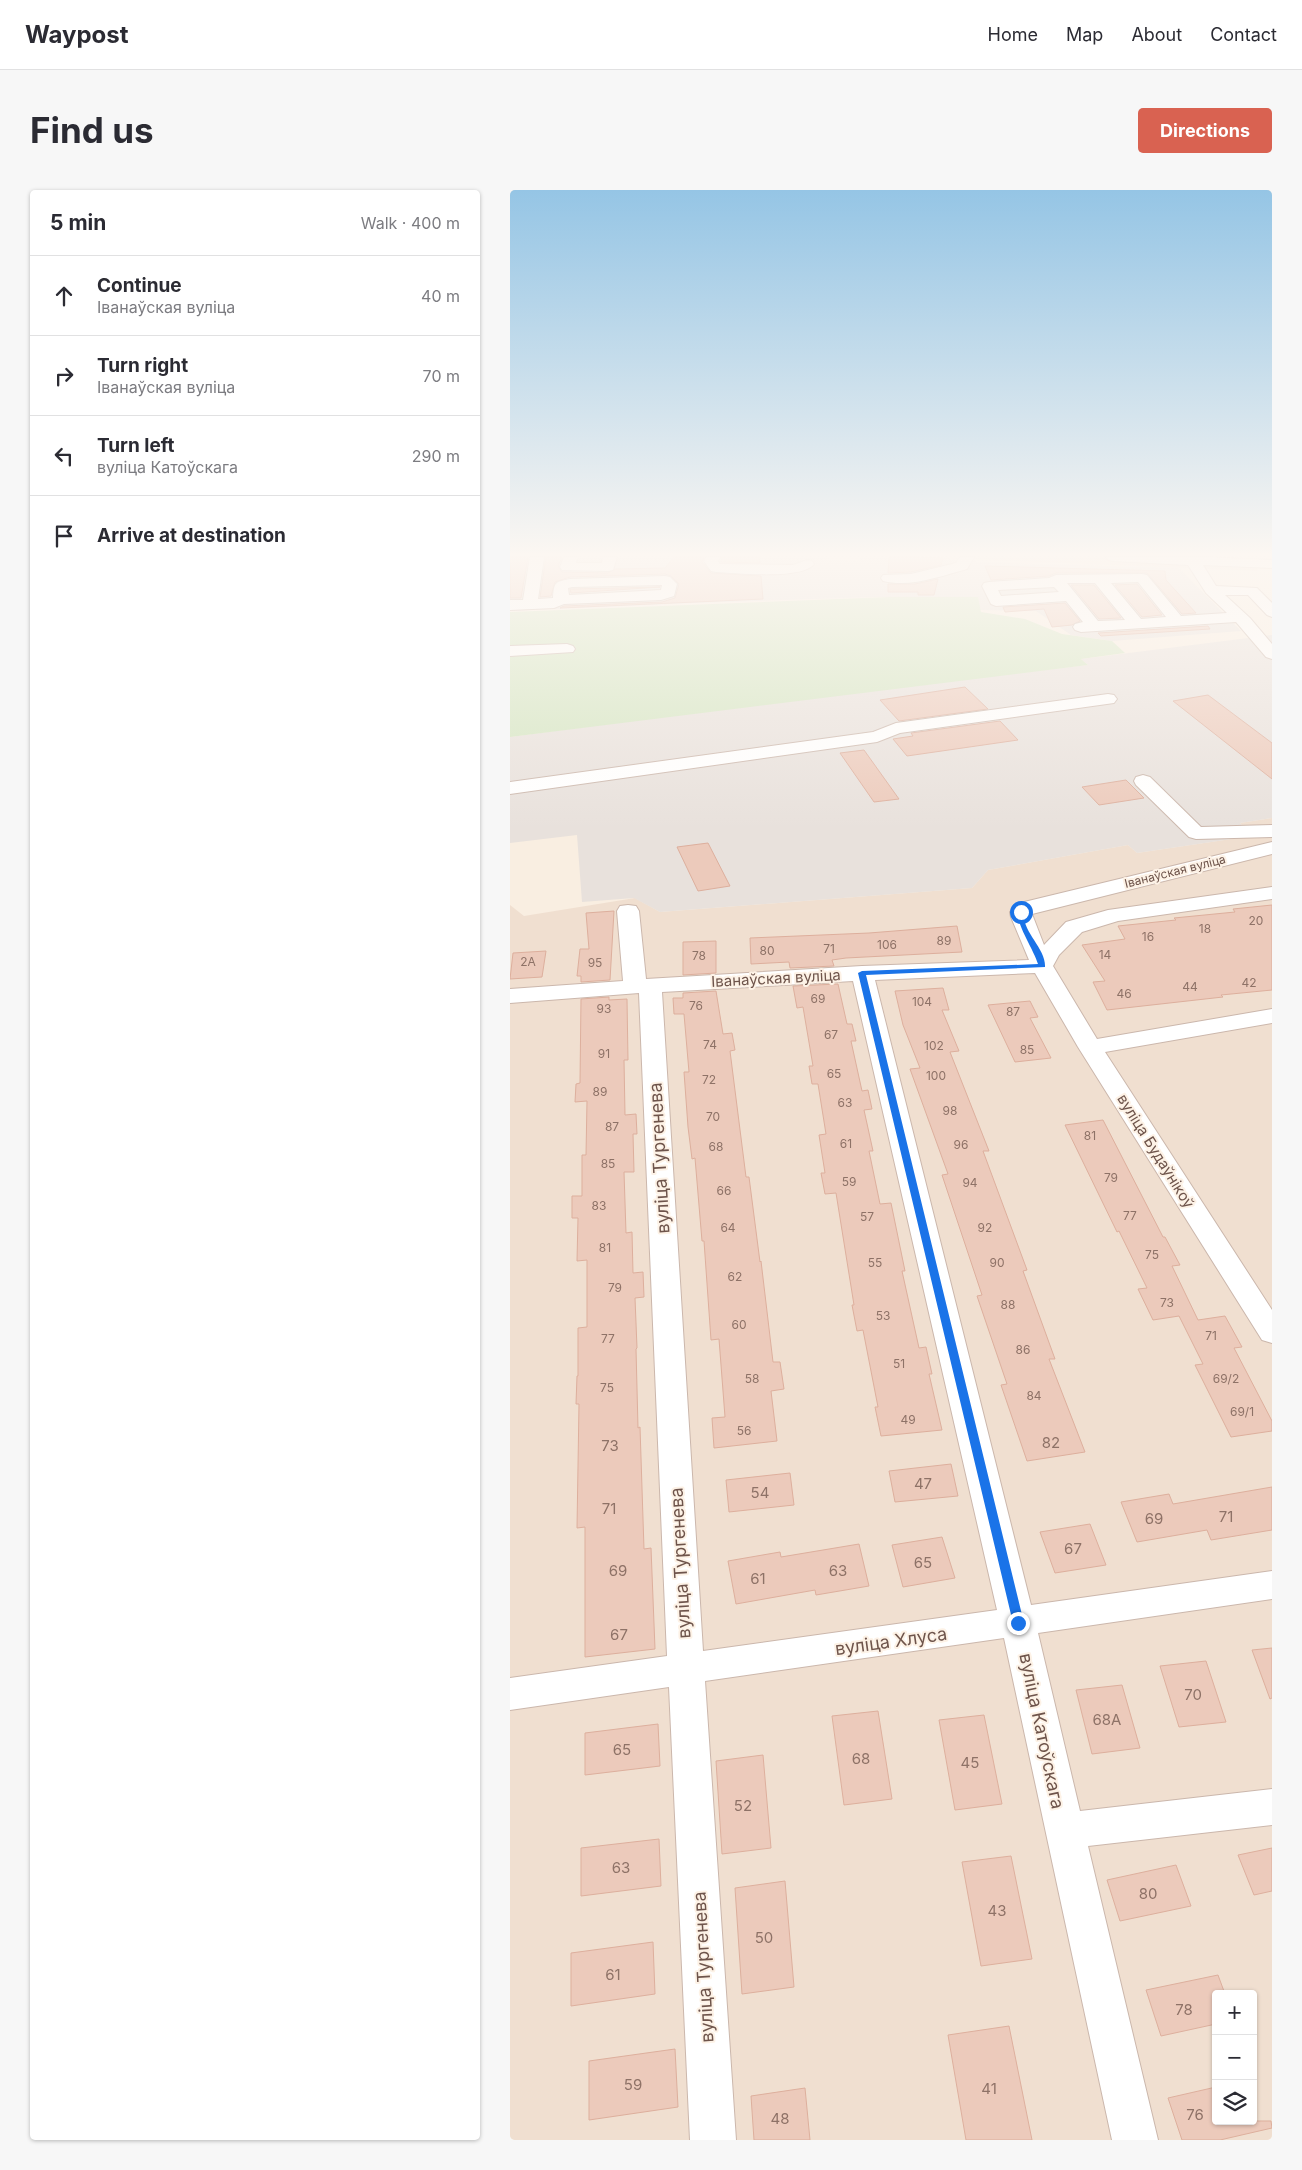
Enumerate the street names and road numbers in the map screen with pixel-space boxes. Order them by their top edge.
street label: Іванаўская вуліца [1123,851,1227,891]
street label: Іванаўская вуліца [711,965,841,991]
street label: вуліца Тургенева [645,1082,673,1234]
street label: вуліца Будаўнікоў [1113,1090,1199,1212]
street label: вуліца Тургенева [666,1487,694,1639]
street label: вуліца Хлуса [834,1623,948,1659]
street label: вуліца Катоўскага [1015,1651,1069,1811]
street label: вуліца Тургенева [689,1891,717,2043]

